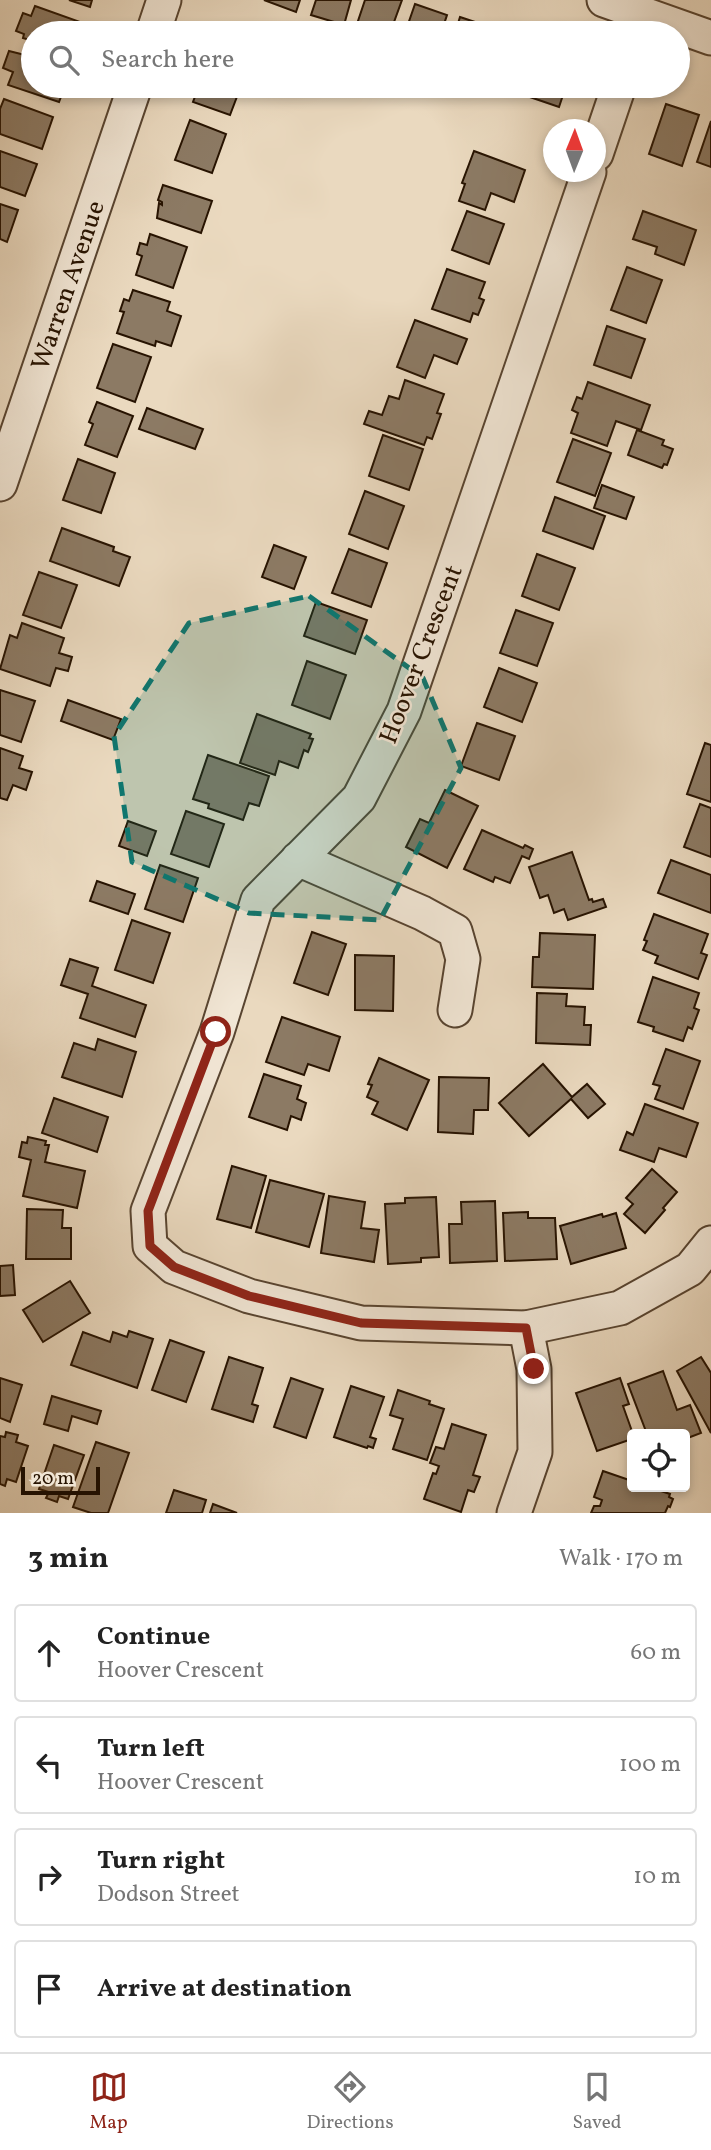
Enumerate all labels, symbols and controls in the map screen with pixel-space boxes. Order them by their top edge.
search box [21,21,690,98]
icon: search [45,41,83,79]
text: Search here [101,42,234,78]
north arrow [543,119,606,182]
street label: Warren Avenue [23,196,115,375]
street label: Hoover Crescent [371,560,473,749]
route start [200,1016,231,1047]
route end [518,1353,549,1384]
map controls [627,1429,690,1492]
button: locate [627,1429,690,1492]
scale bar [21,1464,100,1496]
text: 20 m [32,1466,74,1492]
text: 3 min [28,1538,109,1580]
text: Walk · 170 m [559,1543,683,1575]
text: Continue [97,1619,210,1655]
icon: ahead [30,1634,68,1672]
text: 60 m [631,1637,681,1669]
text: Hoover Crescent [97,1655,264,1687]
text: Turn left [97,1731,205,1767]
icon: left [30,1746,68,1784]
text: 100 m [619,1749,681,1781]
text: Hoover Crescent [97,1767,264,1799]
text: Turn right [97,1843,225,1879]
icon: right [30,1858,68,1896]
text: 10 m [633,1861,681,1893]
text: Dodson Street [97,1879,240,1911]
icon: arrive [30,1970,68,2008]
text: Arrive at destination [97,1971,352,2007]
tab: Map [89,2068,128,2136]
tab: Directions [307,2068,394,2136]
tab: Saved [573,2068,621,2136]

